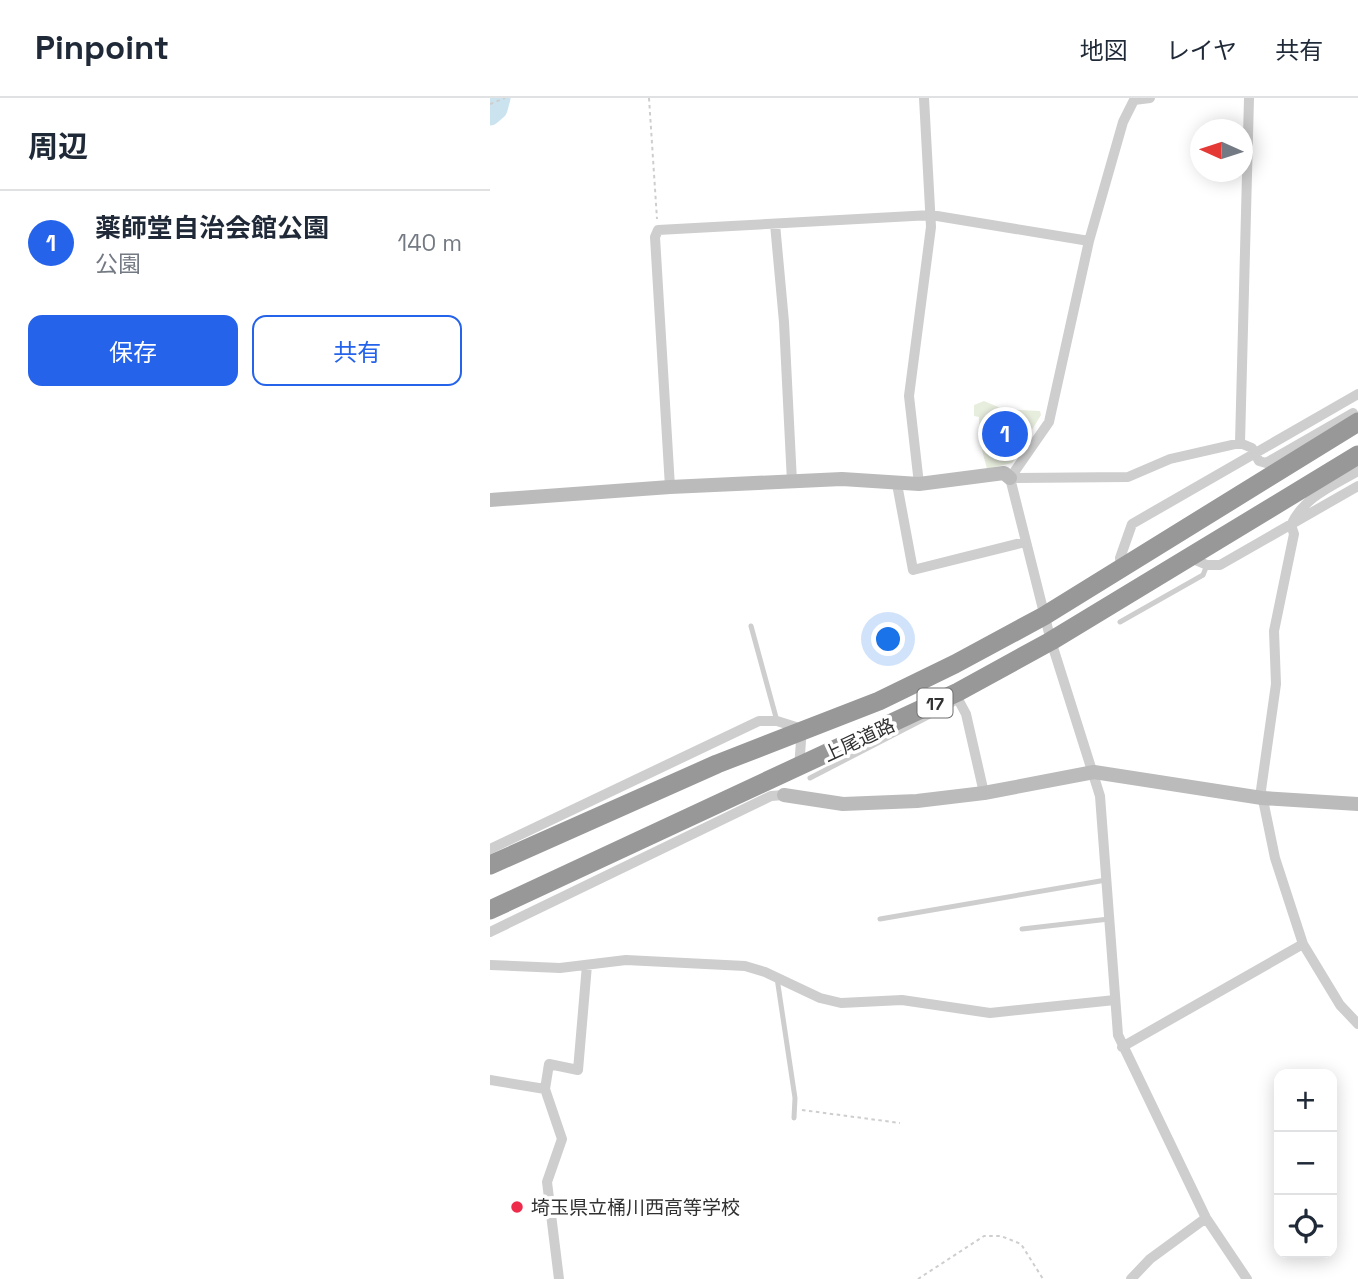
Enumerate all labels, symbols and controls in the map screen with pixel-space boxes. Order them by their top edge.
text: Pinpoint [35,27,169,69]
text: 地図 [1080,35,1128,66]
text: レイヤ [1166,35,1237,66]
text: 共有 [1275,35,1323,66]
north arrow [1190,119,1253,182]
text: 周辺 [28,127,88,166]
text: 薬師堂自治会館公園 [95,211,329,245]
text: 1 [46,228,56,258]
text: 140 m [398,228,462,258]
text: 公園 [95,249,141,279]
button: 保存 [28,315,238,386]
button: 共有 [252,315,462,386]
pin: 1 [982,408,1028,460]
your location [871,622,905,656]
road number: 17 [918,688,952,718]
street label: 上尾道路 [819,713,899,767]
map controls [1274,1069,1337,1258]
button: + [1274,1069,1337,1132]
button: − [1274,1132,1337,1195]
place label: 埼玉県立桶川西高等学校 [531,1195,740,1220]
button: locate [1274,1195,1337,1258]
marker: 埼玉県立桶川西高等学校 [509,1199,525,1215]

